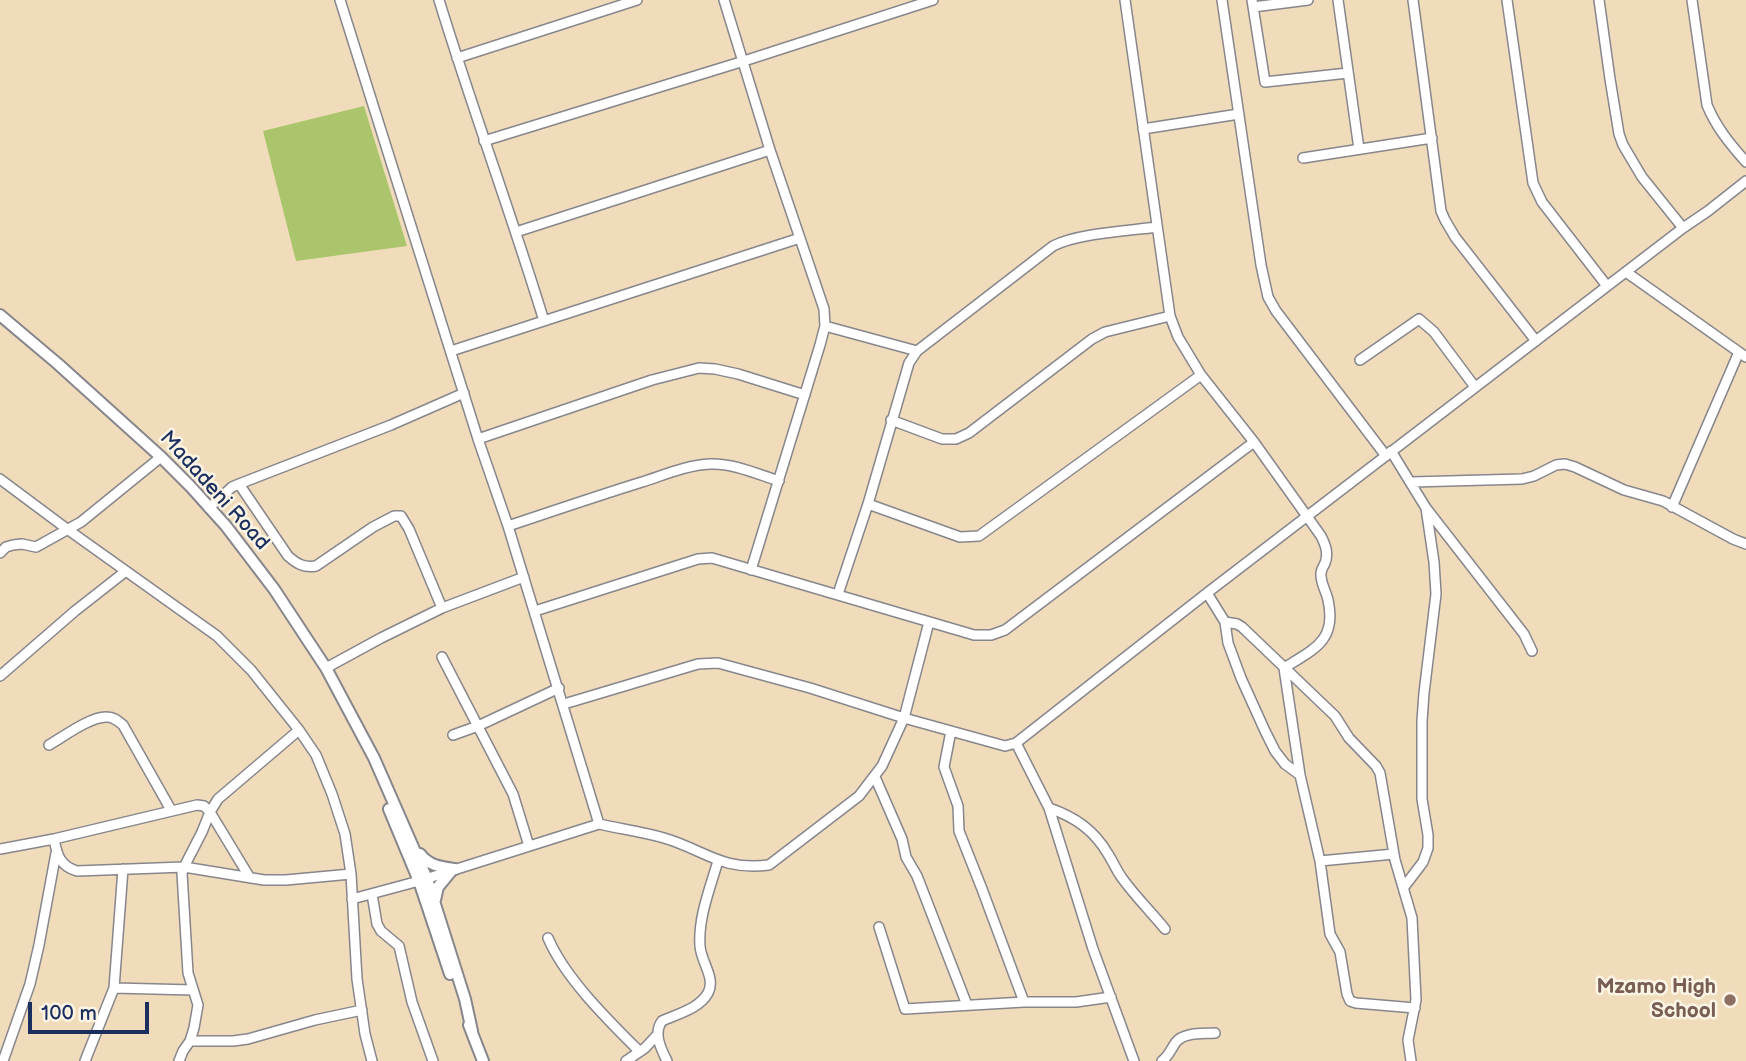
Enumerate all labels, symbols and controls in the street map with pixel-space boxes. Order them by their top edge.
street label: Madadeni Road [154,426,274,556]
place label: Mzamo High School [1596,975,1716,1025]
scale bar [32,988,152,1032]
marker: Mzamo High School [1722,992,1738,1008]
text: 100 m [41,1001,97,1026]

